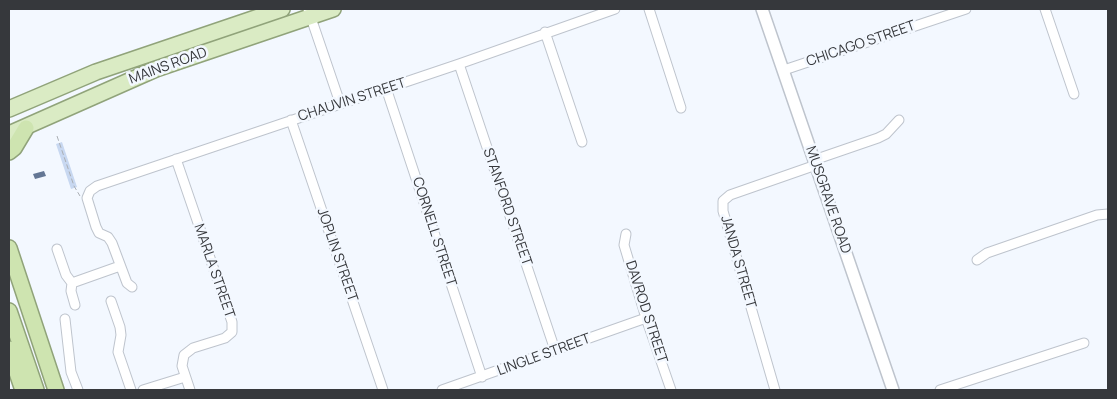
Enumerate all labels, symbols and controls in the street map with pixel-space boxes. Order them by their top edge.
street label: CHICAGO STREET [804,17,918,71]
street label: MAINS ROAD [127,44,209,88]
street label: CHAUVIN STREET [296,75,408,125]
street label: MUSGRAVE ROAD [802,144,854,256]
street label: STANFORD STREET [479,146,535,268]
street label: CORNELL STREET [408,175,460,289]
street label: JOPLIN STREET [313,206,361,304]
street label: JANDA STREET [717,214,759,310]
street label: MARLA STREET [190,222,238,320]
street label: DAVROD STREET [622,259,670,365]
street label: LINGLE STREET [495,330,593,380]

